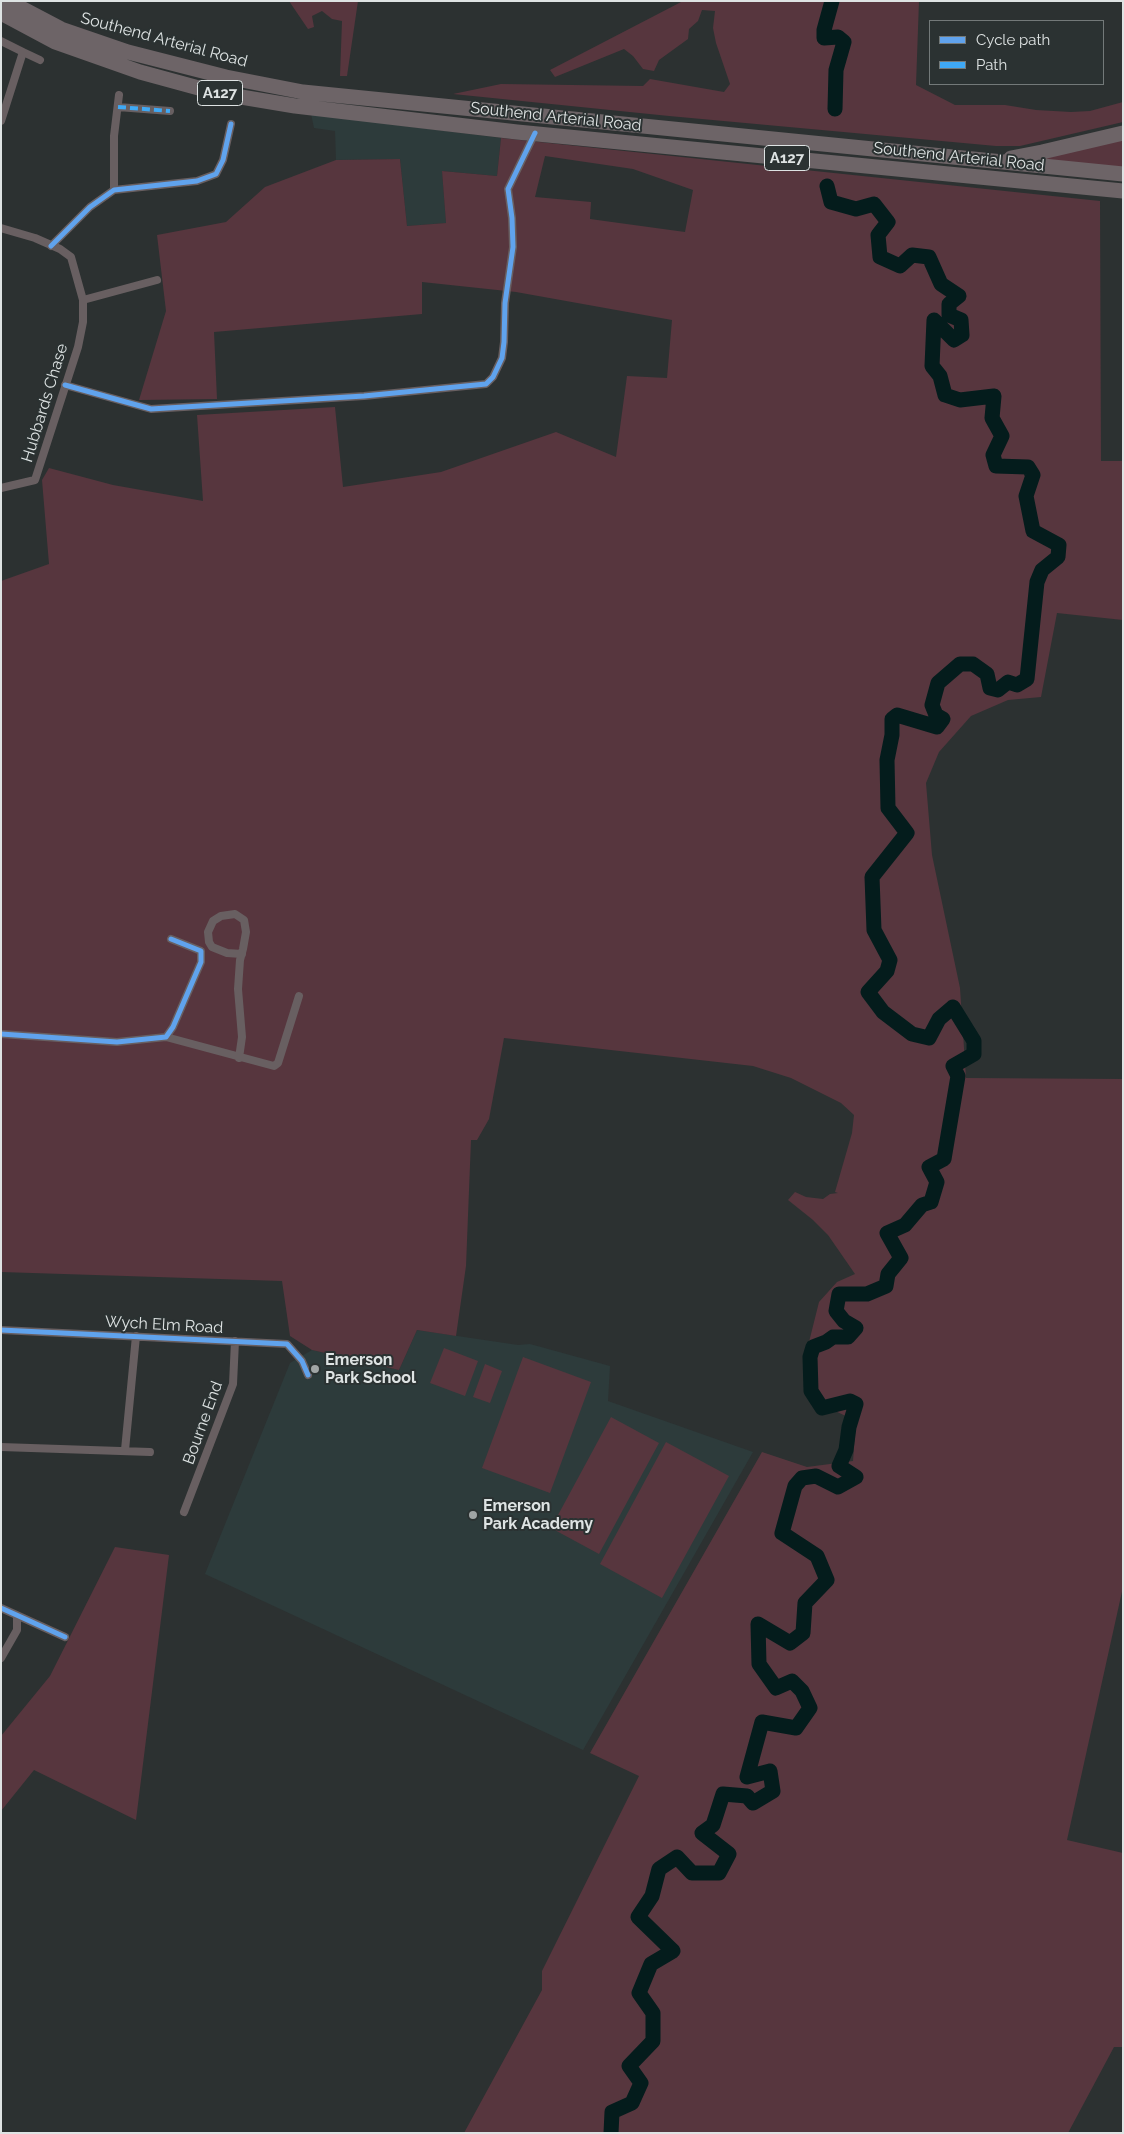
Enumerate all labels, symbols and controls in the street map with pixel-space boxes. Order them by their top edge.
street label: Southend Arterial Road [79,8,249,72]
legend [929,20,1104,85]
text: Cycle path [976,31,1050,49]
text: Path [976,56,1007,74]
road number: A127 [198,80,242,106]
street label: Southend Arterial Road [470,98,642,136]
street label: Southend Arterial Road [873,138,1045,176]
road number: A127 [764,146,810,170]
street label: Hubbards Chase [18,341,72,465]
street label: Wych Elm Road [104,1312,224,1338]
place label: Emerson Park School [325,1350,416,1388]
marker: Emerson Park School [309,1363,321,1375]
street label: Bourne End [179,1379,227,1467]
place label: Emerson Park Academy [483,1496,593,1534]
marker: Emerson Park Academy [467,1509,479,1521]

